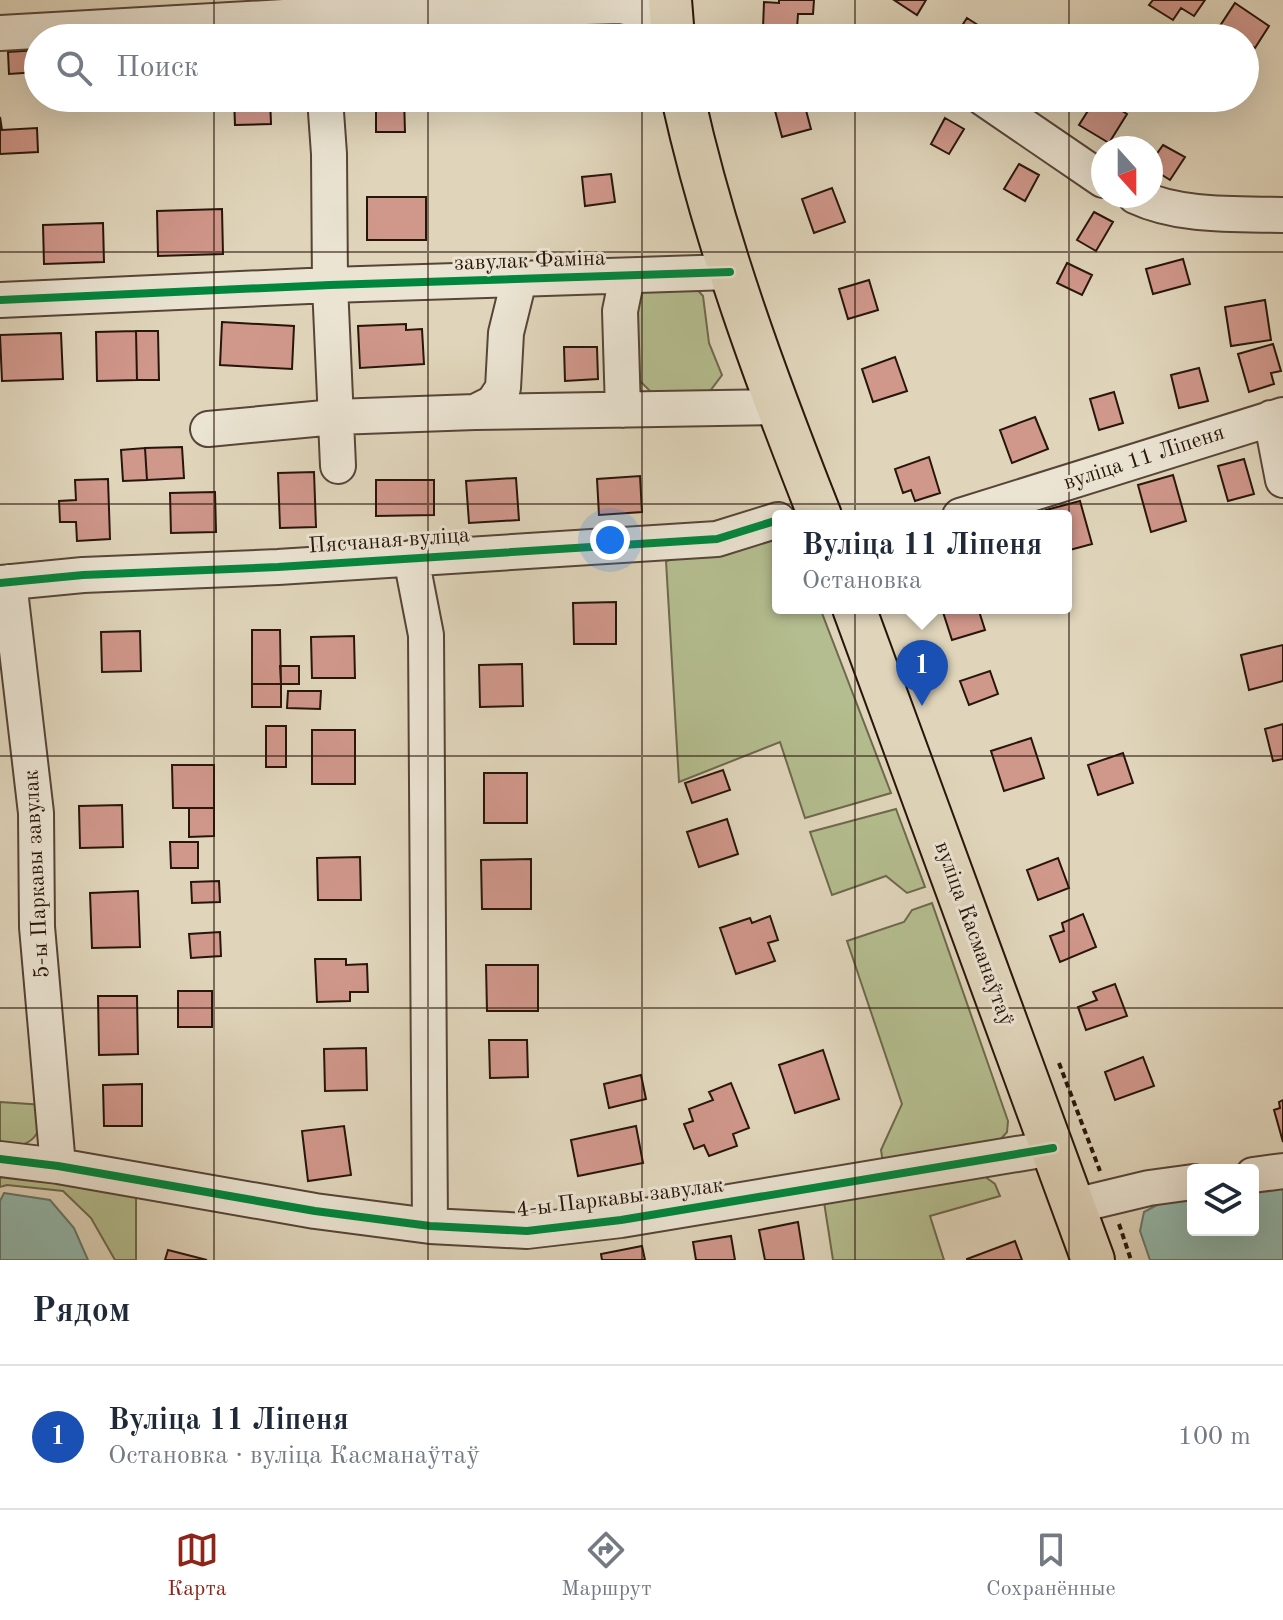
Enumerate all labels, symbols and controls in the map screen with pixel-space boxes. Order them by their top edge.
search box [24,24,1259,112]
icon: search [52,46,96,90]
text: Поиск [116,53,199,83]
north arrow [1091,136,1163,208]
street label: завулак Фаміна [454,247,606,275]
street label: вуліца 11 Ліпеня [1061,422,1227,494]
popup [772,510,1072,614]
your location [590,520,630,560]
street label: Пясчаная вуліца [308,524,471,558]
text: Вуліца 11 Ліпеня [802,531,1042,561]
text: Остановка [802,568,922,594]
pin: 1 [896,640,948,706]
street label: 5-ы Паркавы завулак [21,769,53,979]
street label: вуліца Касманаўтаў [930,839,1018,1030]
map controls [1187,1164,1259,1236]
button: layers [1187,1164,1259,1236]
street label: 4-ы Паркавы завулак [515,1174,725,1222]
text: Рядом [32,1295,131,1329]
text: Вуліца 11 Ліпеня [108,1406,349,1436]
text: 1 [50,1424,66,1450]
text: 100 m [1178,1424,1251,1450]
text: Остановка · вуліца Касманаўтаў [108,1443,480,1469]
tab: Карта [167,1528,227,1603]
tab: Маршрут [561,1528,652,1603]
tab: Сохранённые [986,1528,1116,1603]

